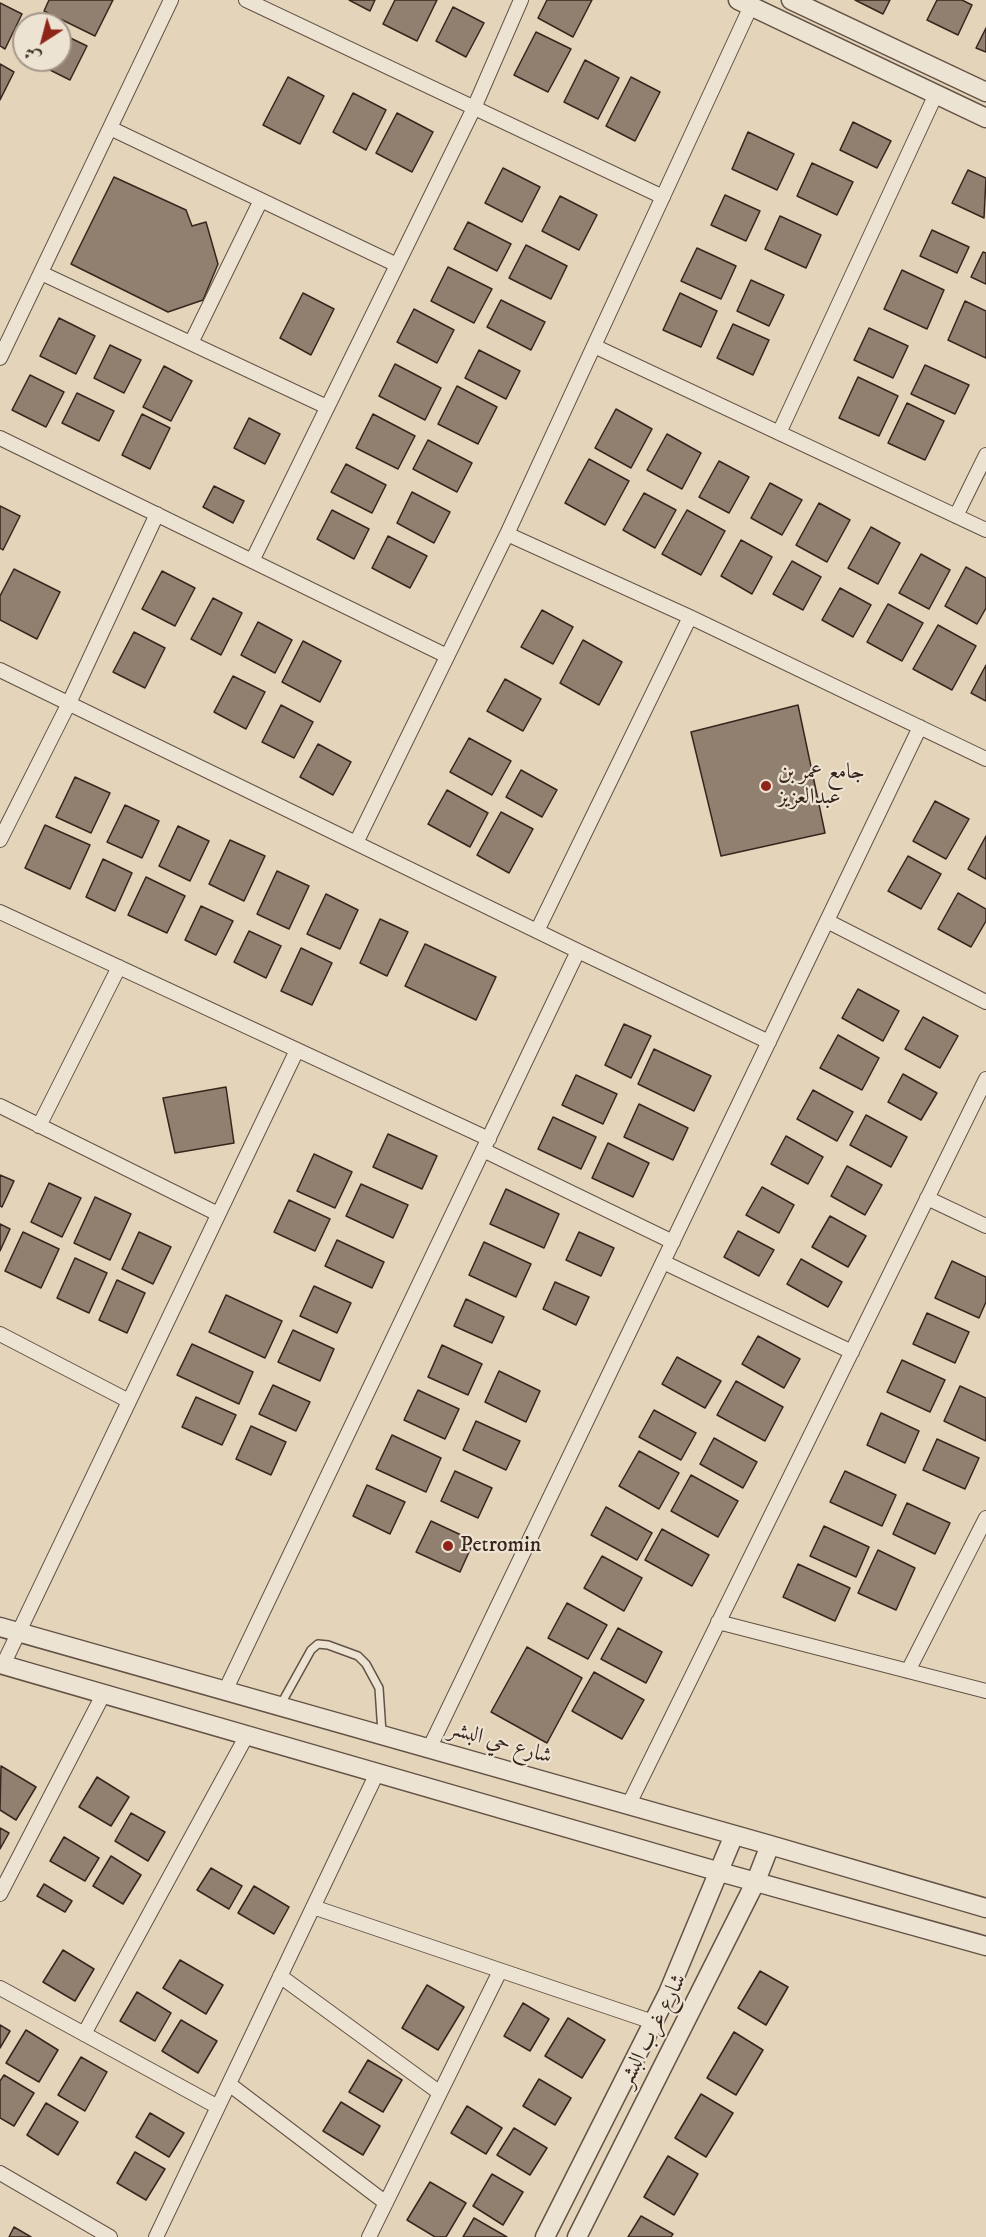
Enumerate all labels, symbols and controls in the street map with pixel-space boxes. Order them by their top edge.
north arrow [12,12,72,72]
text: ش [20,42,45,68]
place label: جامع عمر بن عبدالعزيز [778,760,865,812]
marker: جامع عمر بن عبدالعزيز [759,779,773,793]
place label: Petromin [460,1533,541,1559]
marker: Petromin [441,1539,455,1553]
street label: شارع حي البشر [445,1717,555,1771]
street label: شارع غرب البشر [614,1970,694,2092]

